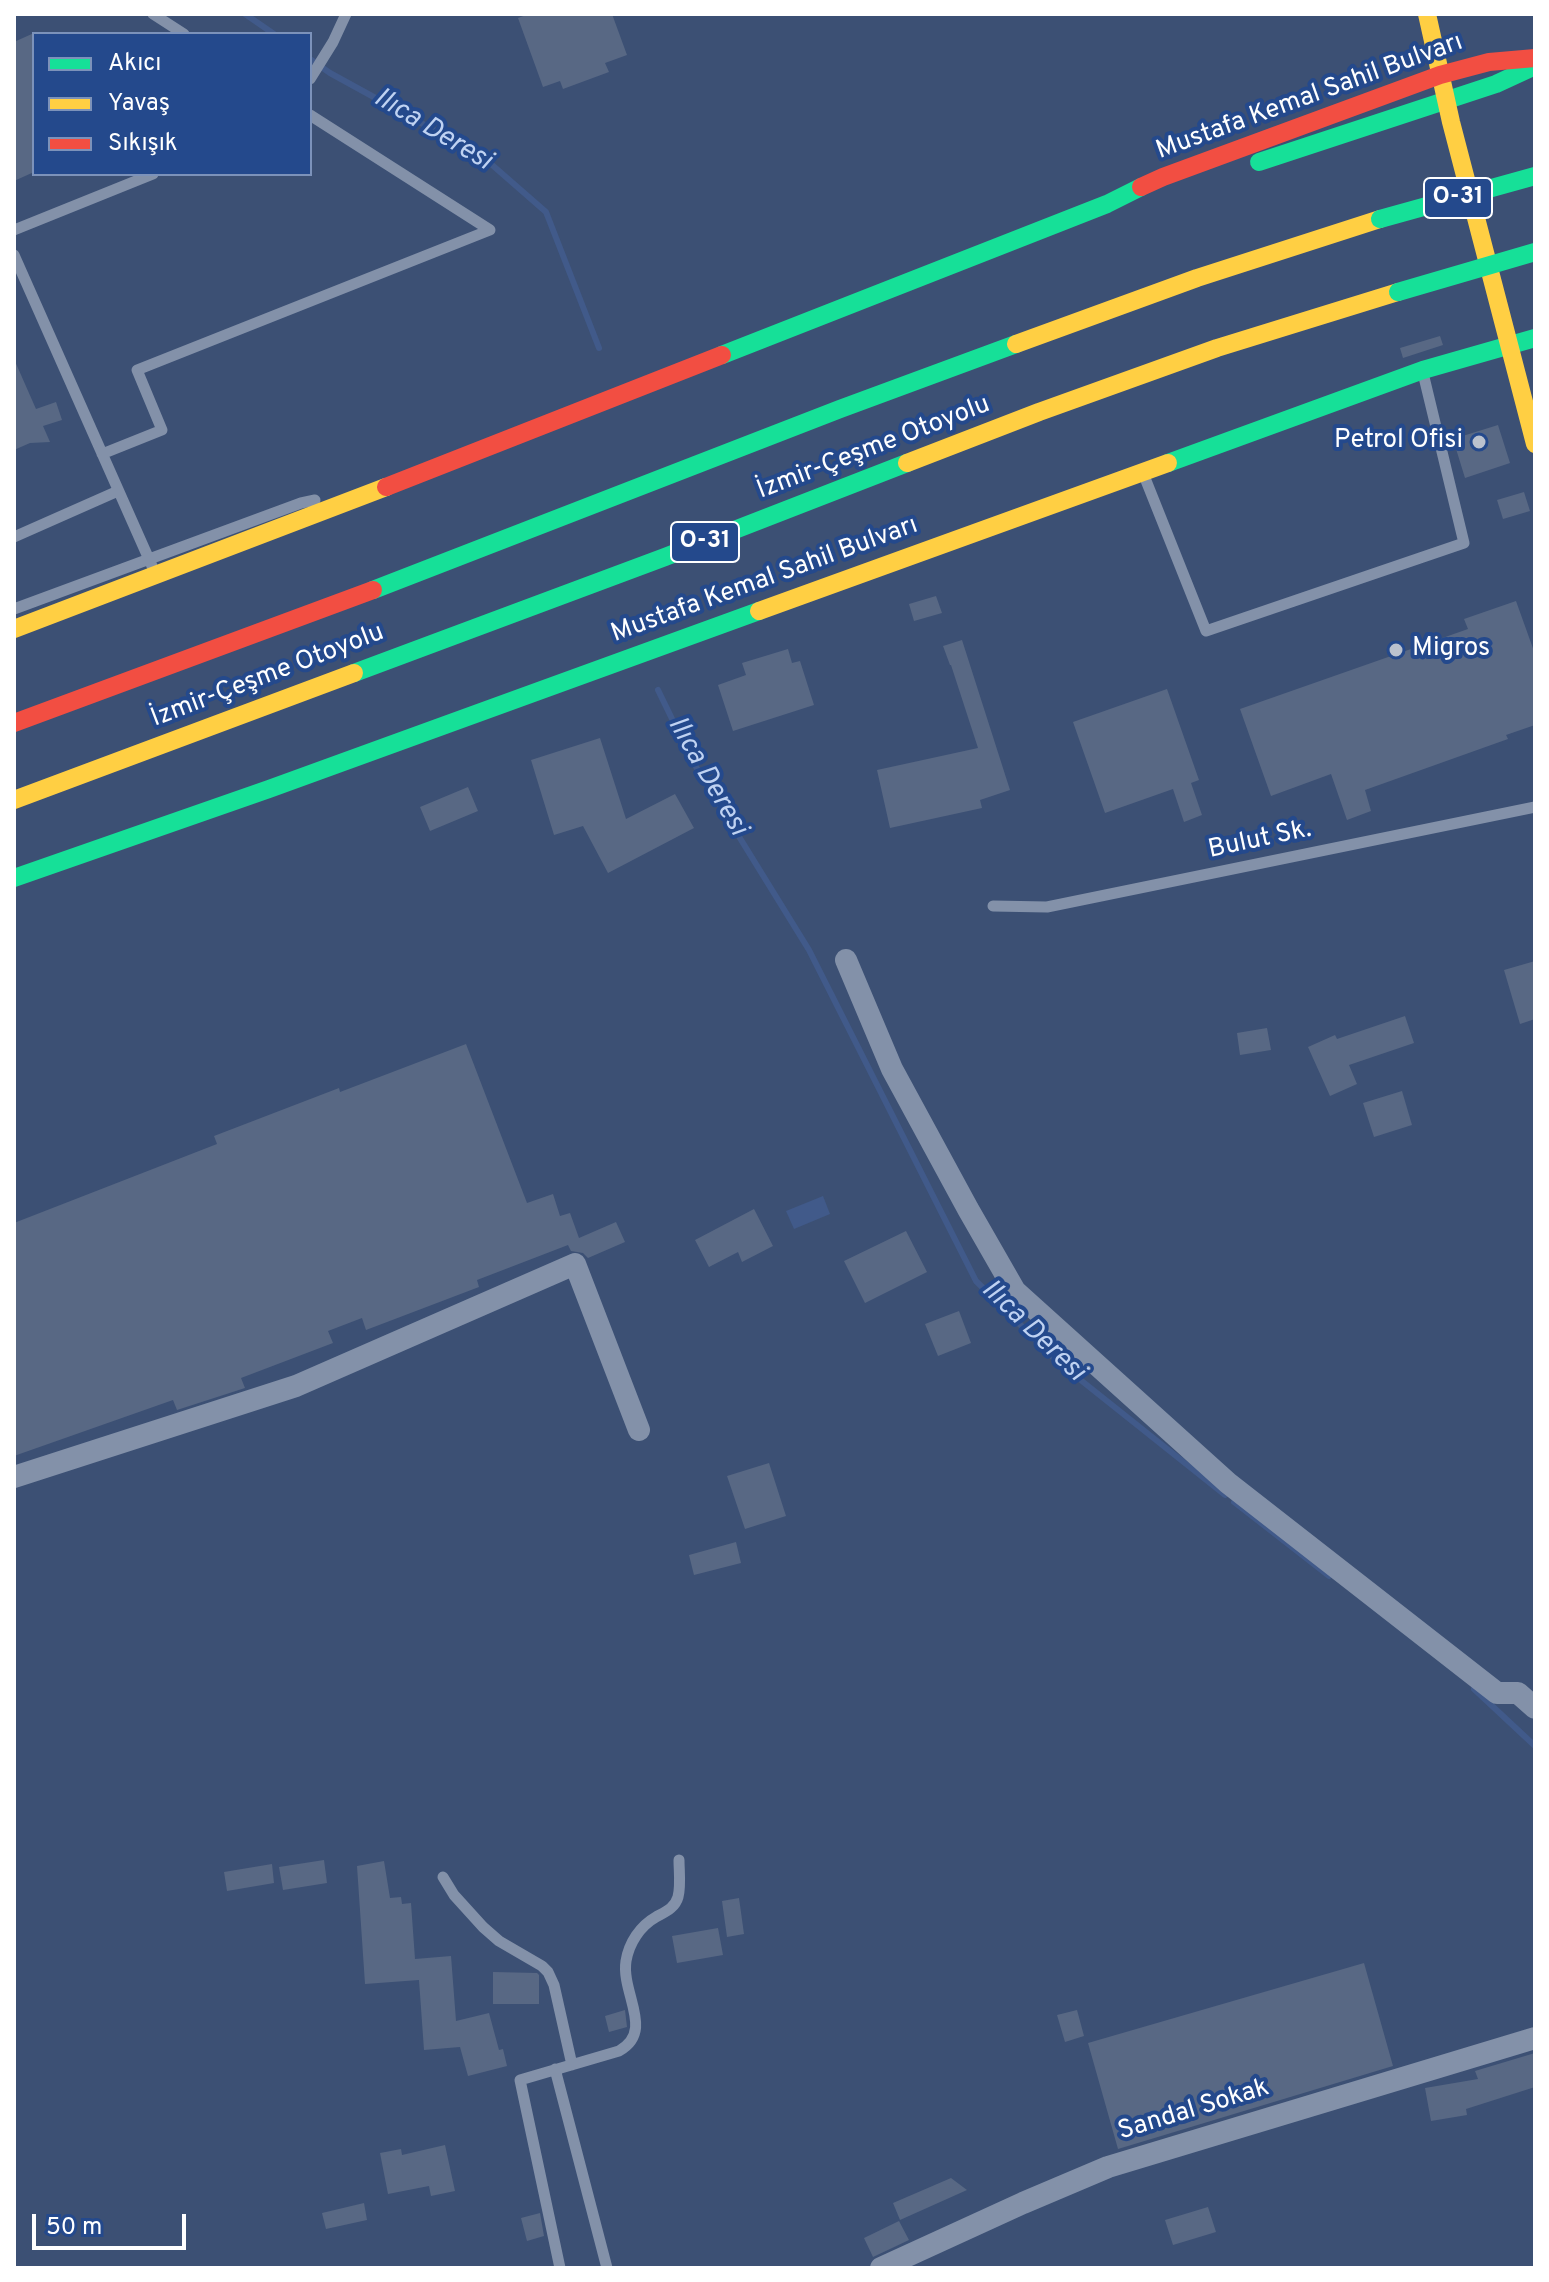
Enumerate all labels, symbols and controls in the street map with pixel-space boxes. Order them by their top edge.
street label: Mustafa Kemal Sahil Bulvarı [1152,28,1468,168]
legend [32,32,312,176]
text: Akıcı [108,49,161,79]
water label: Ilıca Deresi [367,83,497,179]
text: Yavaş [108,89,170,119]
text: Sıkışık [108,129,178,159]
road number: O-31 [1424,178,1492,218]
street label: İzmir-Çeşme Otoyolu [753,390,995,508]
place label: Petrol Ofisi [1334,426,1463,458]
marker: Petrol Ofisi [1470,433,1488,451]
street label: Mustafa Kemal Sahil Bulvarı [607,511,923,651]
road number: O-31 [671,522,739,562]
street label: İzmir-Çeşme Otoyolu [147,618,389,736]
place label: Migros [1412,634,1490,666]
marker: Migros [1387,641,1405,659]
water label: Ilıca Deresi [658,711,754,843]
street label: Bulut Sk. [1206,815,1314,867]
water label: Ilıca Deresi [973,1274,1091,1390]
street label: Sandal Sokak [1115,2073,1273,2149]
scale bar [36,2198,190,2248]
text: 50 m [46,2213,102,2243]

